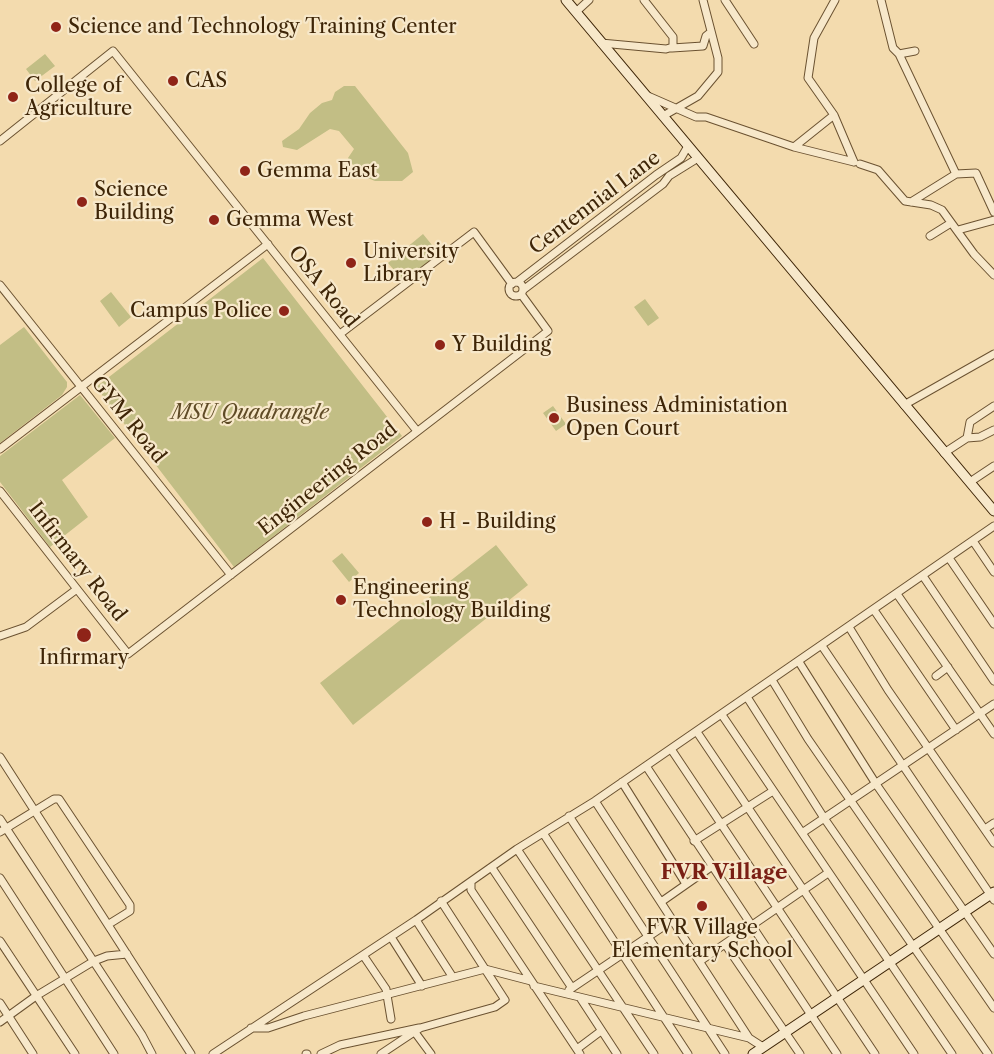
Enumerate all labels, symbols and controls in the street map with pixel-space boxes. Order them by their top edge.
place label: Science and Technology Training Center [68,15,457,39]
marker: Science and Technology Training Center [49,20,63,34]
place label: CAS [185,69,227,93]
place label: College of Agriculture [25,74,132,121]
marker: CAS [166,74,180,88]
marker: College of Agriculture [6,90,20,104]
street label: Centennial Lane [525,146,665,260]
place label: Gemma East [257,159,377,183]
marker: Gemma East [238,164,252,178]
place label: Science Building [94,178,174,225]
marker: Science Building [75,195,89,209]
place label: Gemma West [226,208,353,232]
marker: Gemma West [207,213,221,227]
place label: University Library [363,240,459,287]
street label: OSA Road [283,241,363,333]
marker: University Library [344,256,358,270]
place label: Campus Police [130,299,272,323]
marker: Campus Police [277,304,291,318]
place label: Y Building [452,333,551,357]
marker: Y Building [433,338,447,352]
street label: GYM Road [86,372,170,468]
place label: Business Administation Open Court [566,394,788,441]
park label: MSU Quadrangle [171,401,329,425]
marker: Business Administation Open Court [547,411,561,425]
street label: Engineering Road [254,417,402,541]
street label: Infirmary Road [23,498,131,626]
place label: H - Building [439,510,556,534]
marker: H - Building [420,515,434,529]
place label: Engineering Technology Building [353,576,550,623]
marker: Engineering Technology Building [334,593,348,607]
marker: Infirmary [75,626,93,644]
place label: Infirmary [39,646,129,670]
district label: FVR Village [661,860,787,886]
marker: FVR Village Elementary School [695,899,709,913]
place label: FVR Village Elementary School [611,916,793,963]

